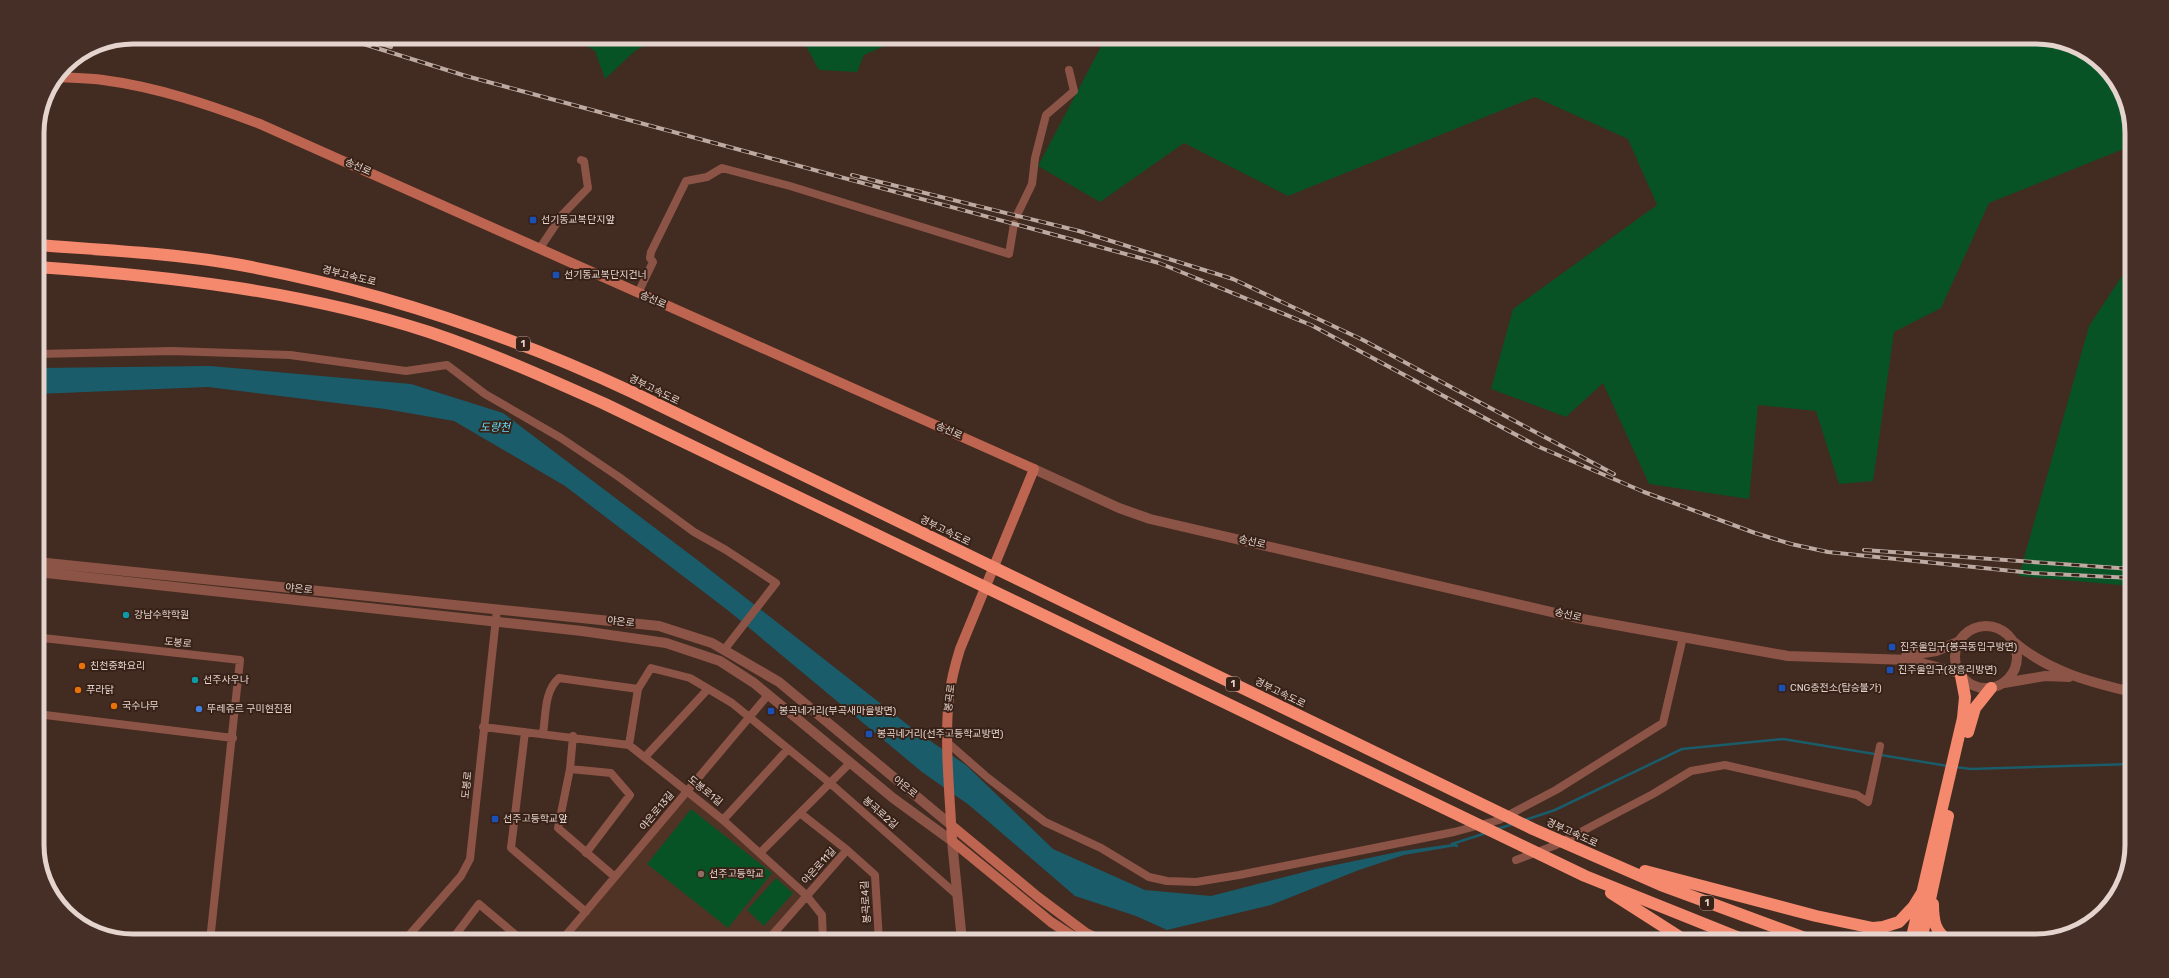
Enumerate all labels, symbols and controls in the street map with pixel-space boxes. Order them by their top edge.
street label: 송선로 [343,156,373,178]
place label: 선기동교복단지앞 [541,214,615,226]
marker: 선기동교복단지앞 [528,215,538,225]
street label: 경부고속도로 [321,264,377,288]
place label: 선기동교복단지건너 [564,269,647,281]
marker: 선기동교복단지건너 [551,270,561,280]
street label: 송선로 [638,289,668,311]
road number: 1 [516,337,530,351]
street label: 경부고속도로 [627,373,681,407]
street label: 송선로 [934,420,964,442]
water label: 도량천 [480,421,512,434]
street label: 경부고속도로 [918,514,972,548]
street label: 송선로 [1237,533,1267,551]
street label: 야은로 [285,582,313,596]
street label: 송선로 [1553,606,1583,624]
place label: 강남수학학원 [134,609,189,621]
marker: 강남수학학원 [121,610,131,620]
street label: 야은로 [607,615,635,629]
street label: 도봉로 [164,636,192,650]
place label: 진주울입구(봉곡동입구방면) [1900,641,2017,653]
marker: 진주울입구(봉곡동입구방면) [1887,642,1897,652]
place label: 친천중화요리 [90,660,145,672]
marker: 친천중화요리 [77,661,87,671]
place label: 진주울입구(장흥리방면) [1898,664,1997,676]
marker: 진주울입구(장흥리방면) [1885,665,1895,675]
place label: 선주사우나 [203,674,250,686]
marker: 선주사우나 [190,675,200,685]
street label: 경부고속도로 [1253,676,1307,710]
road number: 1 [1226,677,1240,691]
place label: CNG충전소(탑승불가) [1790,682,1882,694]
marker: CNG충전소(탑승불가) [1777,683,1787,693]
place label: 푸라닭 [86,684,114,696]
street label: 봉곡로 [942,684,958,712]
marker: 푸라닭 [73,685,83,695]
place label: 국수나무 [122,700,159,712]
marker: 국수나무 [109,701,119,711]
place label: 뚜레쥬르 구미현진점 [207,703,292,715]
marker: 뚜레쥬르 구미현진점 [194,704,204,714]
place label: 봉곡네거리(부곡새마을방면) [779,705,896,717]
marker: 봉곡네거리(부곡새마을방면) [766,706,776,716]
place label: 봉곡네거리(선주고등학교방면) [877,728,1003,740]
marker: 봉곡네거리(선주고등학교방면) [864,729,874,739]
street label: 도봉로 [460,771,474,799]
street label: 도봉로1길 [685,773,725,809]
street label: 야은로 [890,774,920,800]
street label: 야은로13길 [637,789,677,833]
street label: 봉곡로2길 [860,794,900,832]
place label: 선주고등학교앞 [503,813,567,825]
marker: 선주고등학교앞 [490,814,500,824]
street label: 경부고속도로 [1544,816,1600,850]
street label: 야은로11길 [799,845,839,887]
place label: 선주고등학교 [709,868,764,880]
marker: 선주고등학교 [696,869,706,879]
street label: 봉곡로4길 [859,880,873,924]
road number: 1 [1700,896,1714,910]

